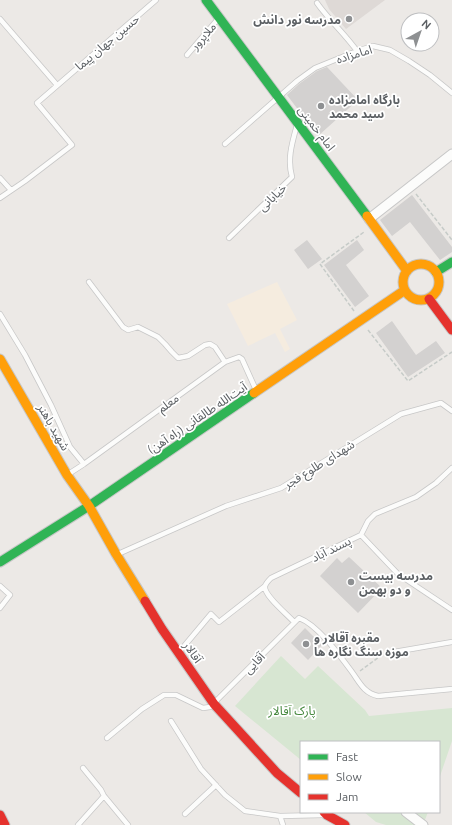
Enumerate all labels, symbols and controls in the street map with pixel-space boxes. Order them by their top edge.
street label: حسین جهان پیما [72,12,143,74]
north arrow [400,12,440,52]
place label: مدرسه نور دانش [253,13,341,27]
marker: مدرسه نور دانش [344,14,354,24]
text: N [419,17,433,32]
street label: ملاپرور [187,20,220,54]
street label: امامزاده [334,42,374,67]
place label: بارگاه امامزاده سید محمد [329,93,400,121]
marker: بارگاه امامزاده سید محمد [316,101,326,111]
street label: امام خمینی [294,103,338,155]
street label: خیابانی [255,181,289,214]
street label: (راه آهن) آیت‌الله طالقانی [145,380,250,457]
street label: معلم [155,391,183,417]
street label: شهید باهنر [34,401,73,453]
street label: شهدای طلوع فجر [281,437,358,494]
street label: پسند آباد [309,534,354,566]
place label: مدرسه بیست و دو بهمن [359,569,433,597]
marker: مدرسه بیست و دو بهمن [346,577,356,587]
place label: مقبره آقالار و موزه سنگ نگاره ها [314,631,409,659]
street label: آقالار [180,638,205,666]
marker: مقبره آقالار و موزه سنگ نگاره ها [301,639,311,649]
street label: آقایی [241,649,268,677]
park label: پارک آقالار [267,704,316,719]
legend [300,741,440,813]
text: Fast [336,750,358,763]
text: Slow [336,770,362,783]
text: Jam [336,790,358,803]

